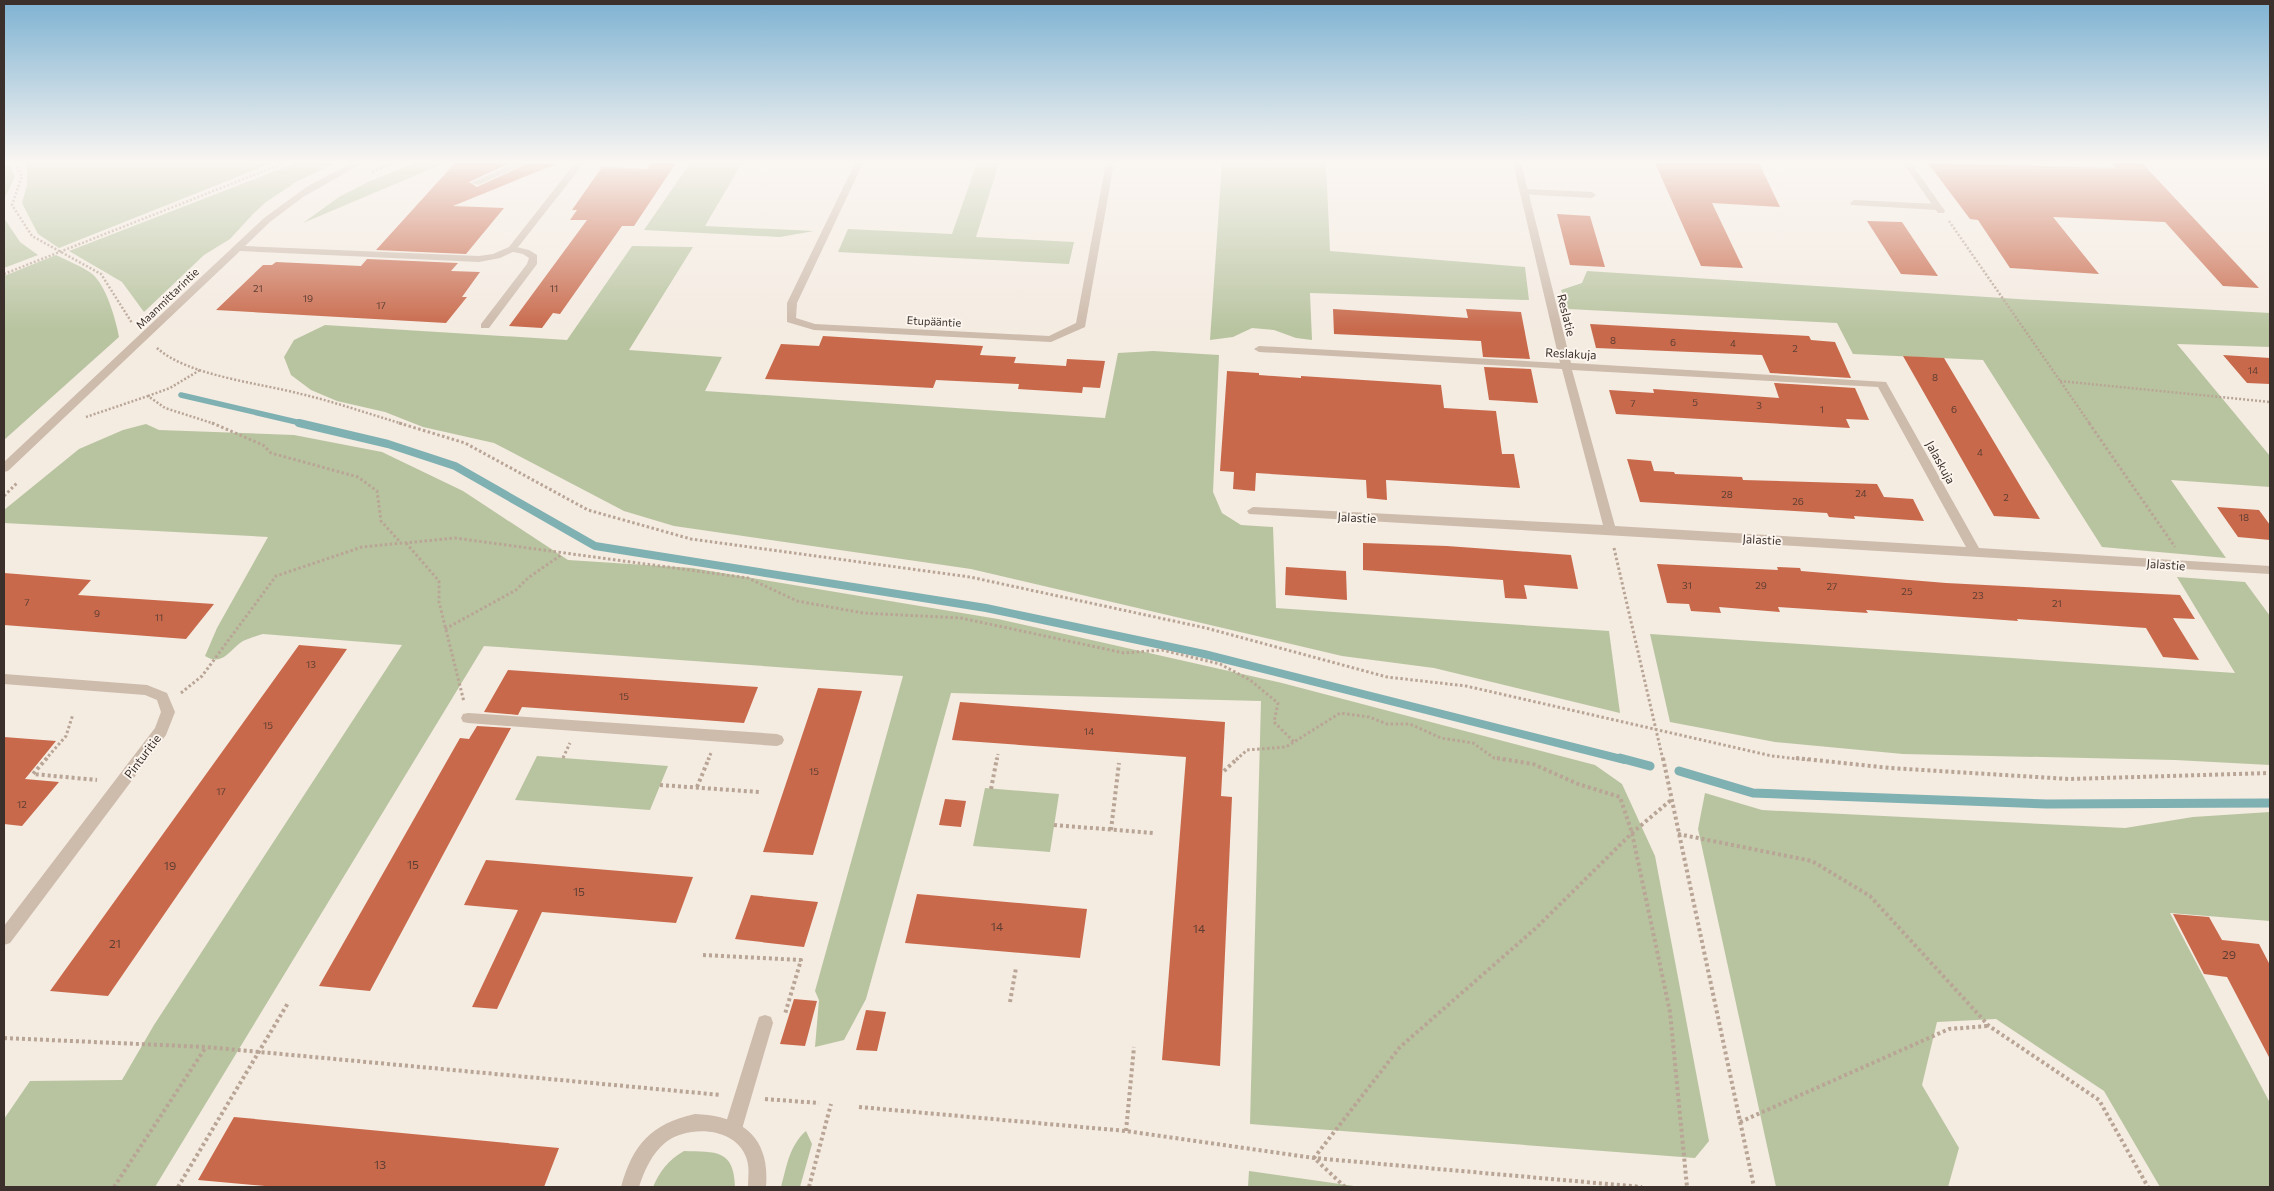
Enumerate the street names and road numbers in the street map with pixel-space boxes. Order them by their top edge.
street label: Maanmittarintie [133,265,201,331]
street label: Reslatie [1555,292,1579,338]
street label: Etupääntie [906,313,962,329]
street label: Reslakuja [1545,345,1597,361]
street label: Jalaskuja [1923,438,1959,486]
street label: Jalastie [1337,509,1377,526]
street label: Jalastie [1742,531,1782,548]
street label: Jalastie [2146,556,2186,573]
street label: Pinturitie [121,731,163,781]

